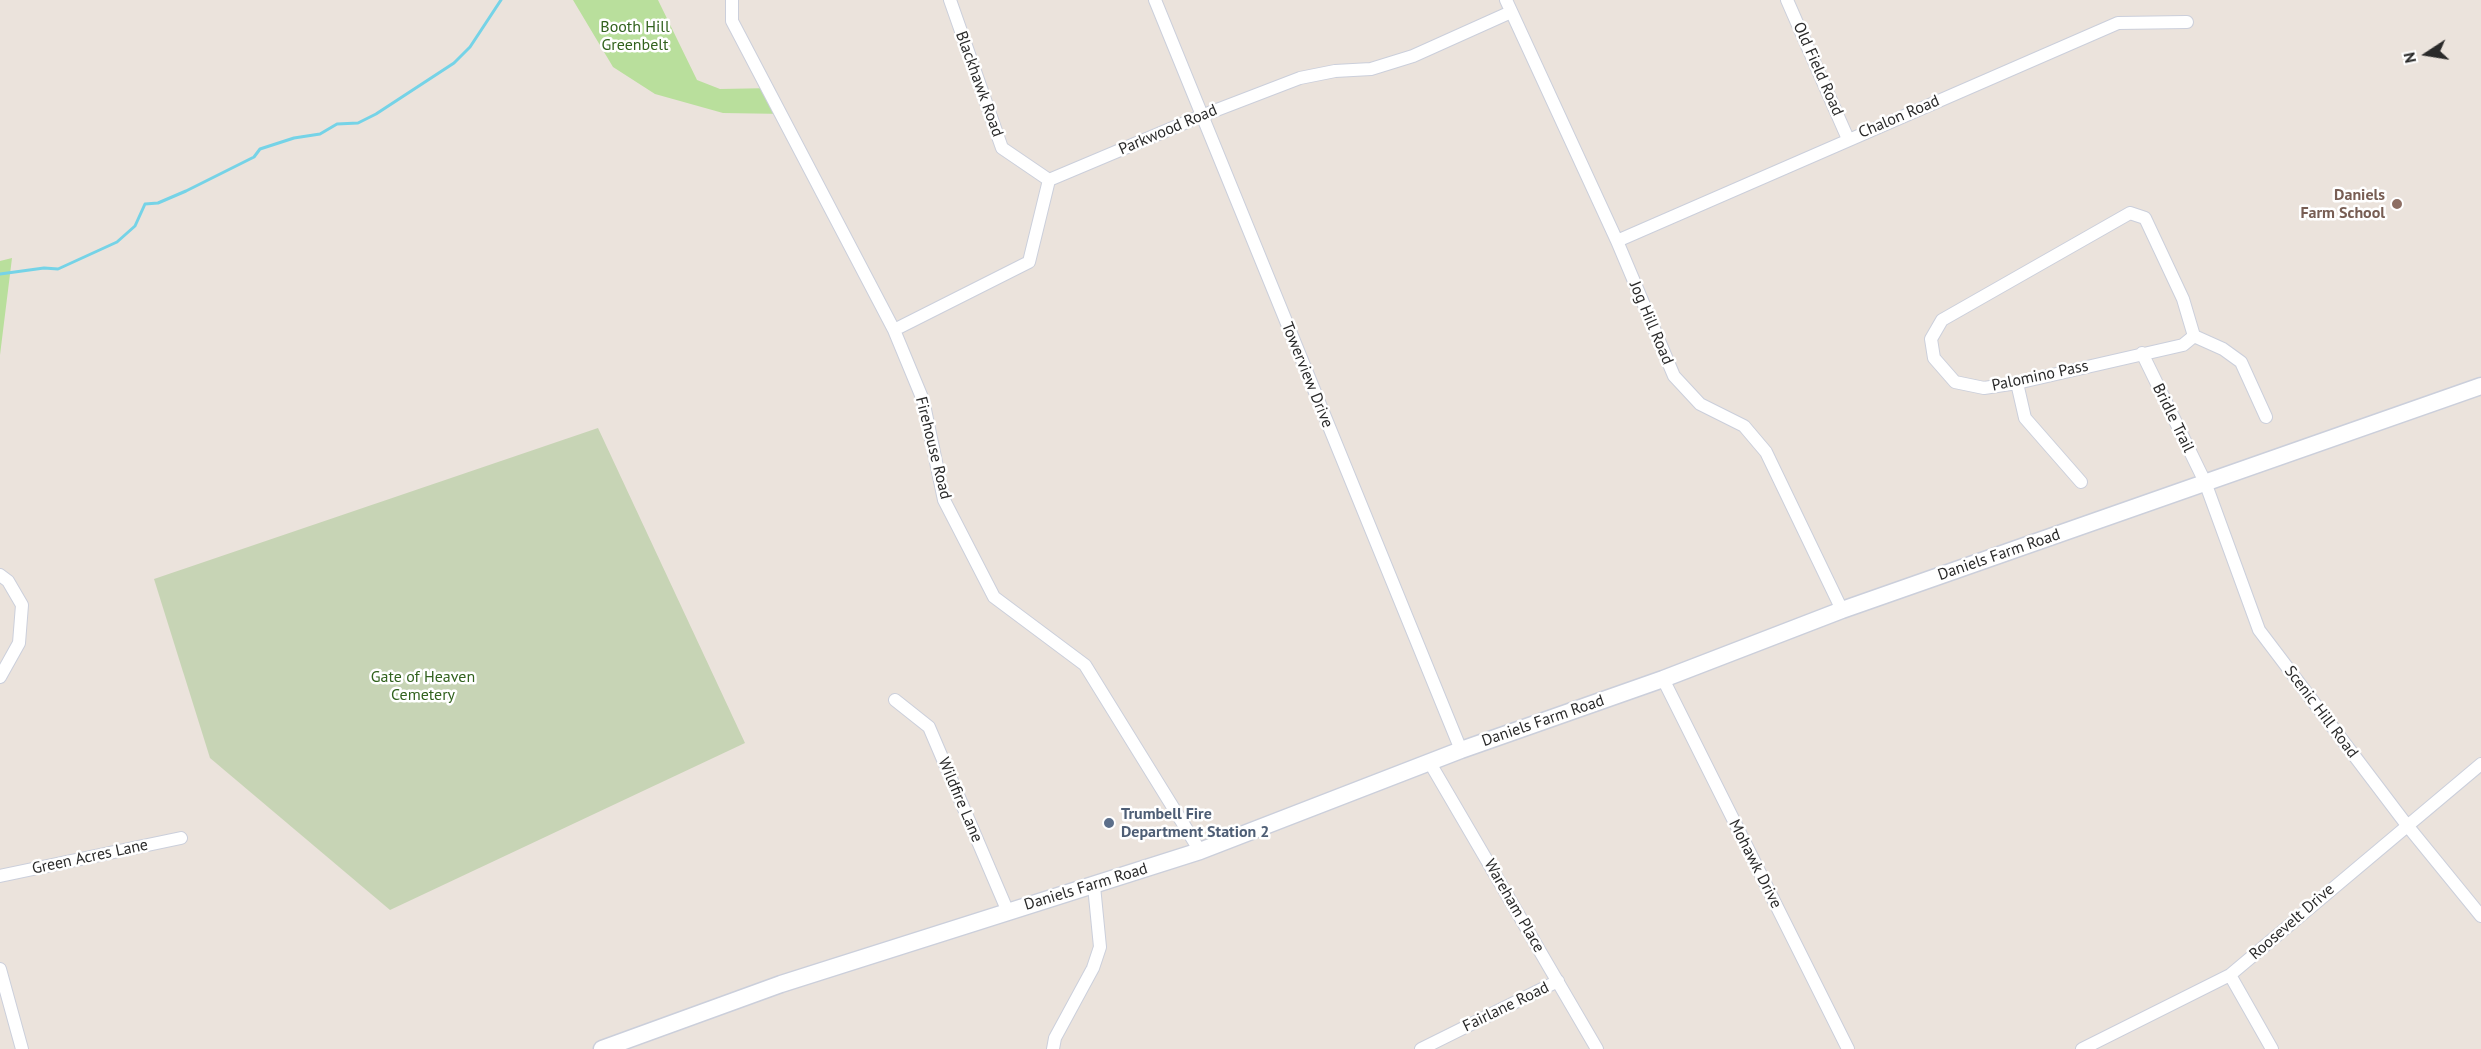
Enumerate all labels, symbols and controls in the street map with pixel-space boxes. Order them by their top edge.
park label: Booth Hill Greenbelt [600,17,670,55]
street label: Old Field Road [1789,19,1847,119]
north arrow [2397,24,2457,84]
street label: Blackhawk Road [951,29,1007,139]
text: N [2399,51,2420,65]
street label: Chalon Road [1856,91,1942,143]
street label: Parkwood Road [1116,101,1220,159]
place label: Daniels Farm School [2300,185,2385,223]
marker: Daniels Farm School [2390,197,2404,211]
street label: Jog Hill Road [1625,278,1677,368]
street label: Towerview Drive [1277,319,1337,431]
street label: Palomino Pass [1990,356,2090,396]
street label: Bridle Trail [2148,380,2198,456]
street label: Firehouse Road [911,395,955,501]
street label: Daniels Farm Road [1935,525,2063,585]
street label: Scenic Hill Road [2280,662,2362,762]
park label: Gate of Heaven Cemetery [371,667,475,705]
street label: Daniels Farm Road [1479,691,1607,751]
street label: Wildfire Lane [934,755,986,845]
place label: Trumbell Fire Department Station 2 [1121,804,1269,842]
marker: Trumbell Fire Department Station 2 [1102,816,1116,830]
street label: Mohawk Drive [1724,816,1786,912]
street label: Green Acres Lane [30,835,150,879]
street label: Wareham Place [1480,856,1548,956]
street label: Daniels Farm Road [1022,859,1150,915]
street label: Roosevelt Drive [2246,880,2338,964]
street label: Fairlane Road [1460,978,1552,1036]

